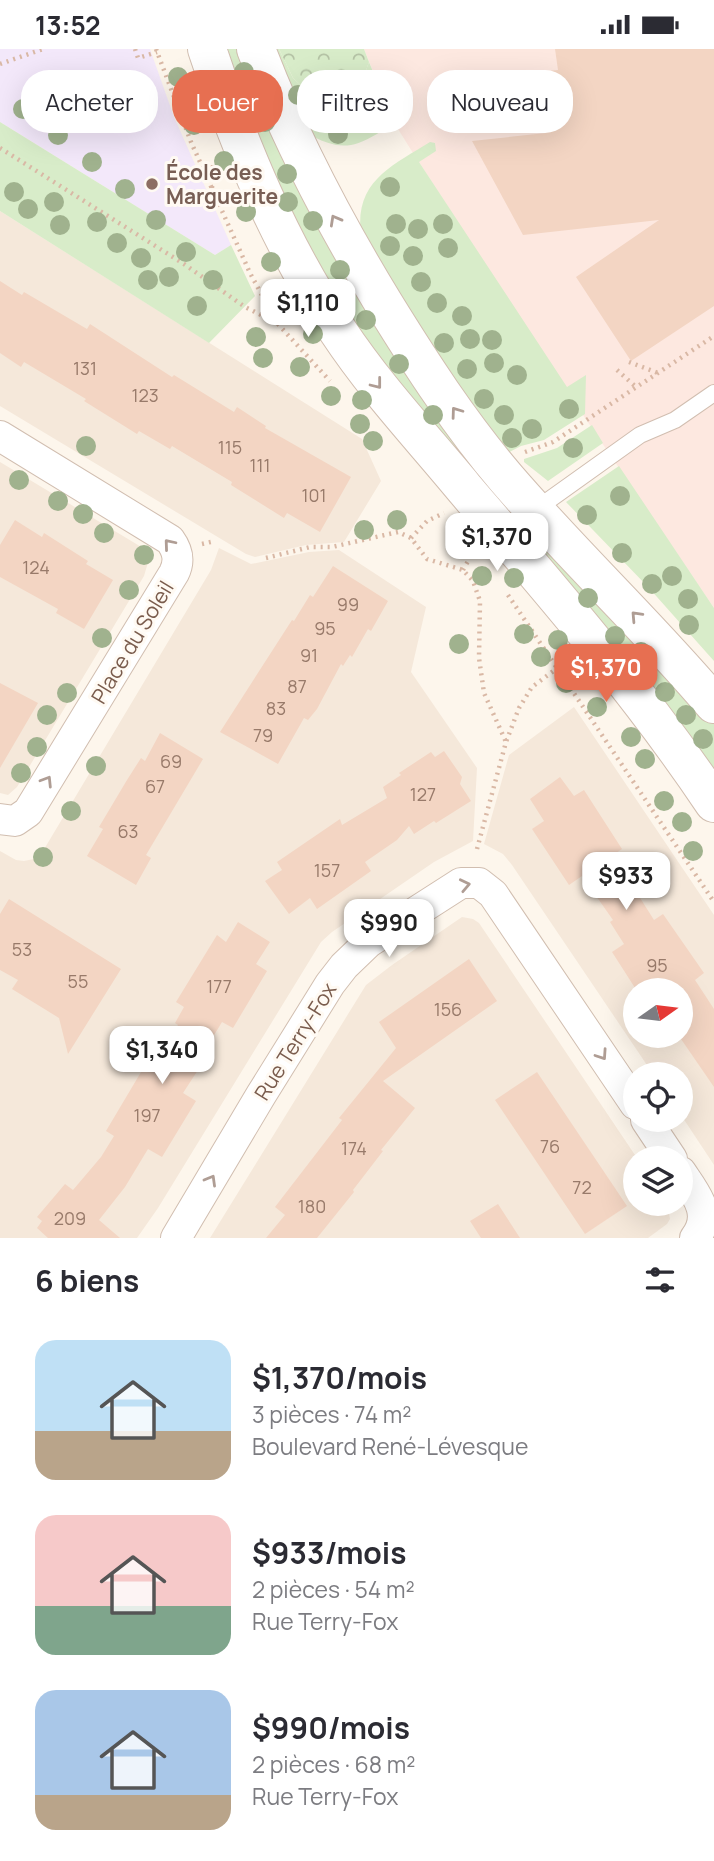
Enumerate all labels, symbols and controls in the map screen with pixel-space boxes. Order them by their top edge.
text: 13:52 [35,7,100,43]
chip: Acheter [21,70,158,133]
chip: Louer [172,70,283,133]
chip: Filtres [297,70,413,133]
chip: Nouveau [427,70,573,133]
place label: École des Marguerite [166,158,278,210]
marker: École des Marguerite [144,176,160,192]
one-way arrow [330,215,343,227]
pin: $1,110 [251,279,365,339]
text: $1,110 [276,286,340,318]
house number: 131 [73,356,97,380]
one-way arrow [368,376,381,388]
house number: 123 [131,383,159,407]
one-way arrow [452,407,464,420]
house number: 115 [218,435,242,459]
house number: 111 [249,453,271,477]
house number: 101 [301,483,327,507]
pin: $1,370 [440,513,554,573]
text: $1,370 [461,520,533,552]
one-way arrow [165,539,178,552]
house number: 124 [22,555,50,579]
street label: Place du Soleil [84,575,180,709]
house number: 99 [337,592,359,616]
one-way arrow [632,611,644,624]
house number: 95 [314,616,336,640]
house number: 91 [300,643,318,667]
pin: $1,370 [549,645,663,704]
text: $1,370 [570,651,642,683]
house number: 87 [287,674,307,698]
house number: 83 [266,696,286,720]
house number: 79 [253,723,273,747]
house number: 69 [160,749,182,773]
house number: 67 [145,774,165,798]
one-way arrow [39,775,52,788]
house number: 127 [410,782,436,806]
house number: 63 [117,819,139,843]
pin: $933 [585,853,667,912]
house number: 157 [314,858,340,882]
text: $933 [598,859,654,891]
one-way arrow [458,878,470,893]
pin: $990 [348,899,430,959]
text: $990 [360,906,418,938]
house number: 53 [12,937,32,961]
house number: 95 [646,953,668,977]
house number: 55 [68,969,88,993]
house number: 177 [206,974,232,998]
street label: Rue Terry-Fox [248,977,342,1105]
north arrow [623,978,693,1048]
map controls [623,978,693,1216]
house number: 156 [434,997,462,1021]
pin: $1,340 [105,1027,219,1086]
text: $1,340 [125,1033,199,1065]
one-way arrow [594,1047,606,1060]
button: locate [623,1062,693,1132]
house number: 197 [134,1103,161,1127]
house number: 76 [540,1134,560,1158]
house number: 174 [341,1136,367,1160]
button: layers [623,1146,693,1216]
one-way arrow [203,1174,216,1187]
house number: 72 [572,1175,592,1199]
house number: 180 [298,1194,326,1218]
house number: 209 [54,1206,86,1230]
text: 6 biens [35,1260,139,1301]
icon: filters [641,1261,679,1299]
text: $1,370/mois [252,1357,427,1398]
icon: home [91,1368,175,1452]
text: 3 pièces · 74 m² [252,1398,412,1430]
text: Boulevard René-Lévesque [252,1430,528,1462]
text: $933/mois [252,1532,406,1573]
icon: home [91,1543,175,1627]
text: 2 pièces · 54 m² [252,1573,415,1605]
text: Rue Terry-Fox [252,1605,398,1637]
text: $990/mois [252,1707,410,1748]
icon: home [91,1718,175,1802]
text: 2 pièces · 68 m² [252,1748,415,1780]
text: Rue Terry-Fox [252,1780,398,1812]

